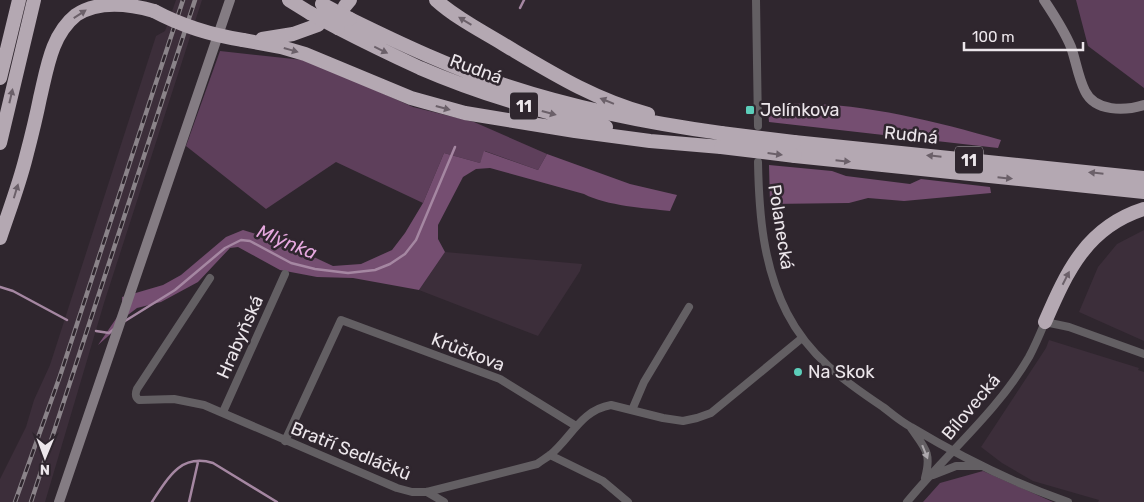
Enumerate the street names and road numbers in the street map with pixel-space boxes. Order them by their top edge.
street label: Rudná [447,49,505,89]
road number: 11 [510,92,538,120]
street label: Rudná [883,121,939,149]
road number: 11 [955,146,983,174]
street label: Polanecká [763,183,799,271]
street label: Hrabyňská [212,292,268,382]
street label: Krůčkova [428,328,508,376]
street label: Bílovecká [937,369,1005,445]
street label: Bratří Sedláčků [288,417,414,485]

